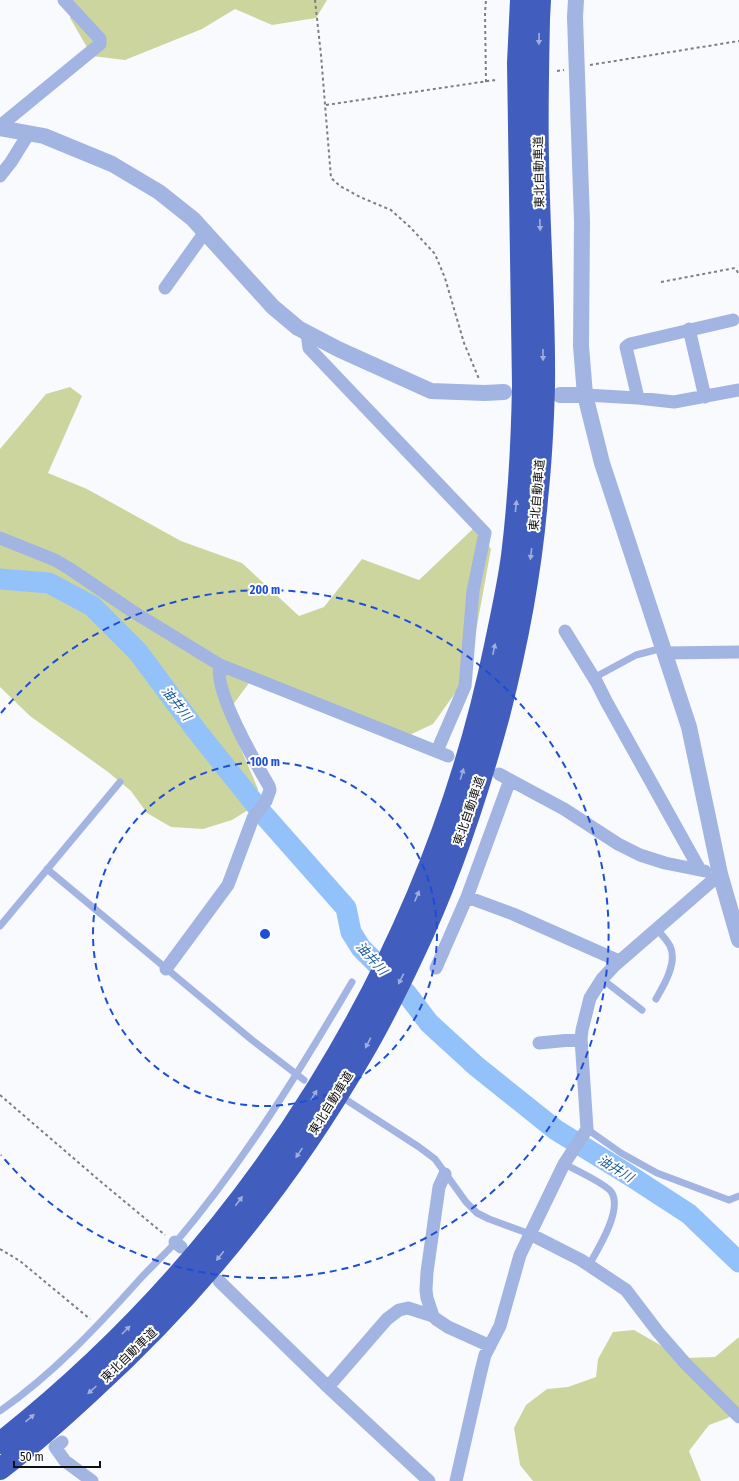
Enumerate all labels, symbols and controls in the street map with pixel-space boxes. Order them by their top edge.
one-way arrow [536,33,542,46]
street label: 東北自動車道 [531,136,547,208]
one-way arrow [537,219,544,231]
one-way arrow [540,349,546,362]
street label: 東北自動車道 [527,459,547,531]
one-way arrow [513,500,520,513]
one-way arrow [528,548,534,560]
text: 200 m [249,583,280,597]
one-way arrow [492,642,498,655]
water label: 油井川 [159,683,196,725]
text: 100 m [250,755,280,769]
one-way arrow [459,768,465,780]
street label: 東北自動車道 [451,775,487,847]
one-way arrow [414,891,420,902]
centre of rings [258,927,272,941]
water label: 油井川 [353,939,392,979]
one-way arrow [398,973,404,985]
one-way arrow [365,1037,372,1049]
street label: 東北自動車道 [306,1069,356,1137]
one-way arrow [310,1089,317,1101]
one-way arrow [296,1147,303,1159]
water label: 油井川 [595,1152,638,1186]
one-way arrow [235,1196,243,1207]
one-way arrow [216,1251,225,1261]
street label: 東北自動車道 [98,1325,160,1385]
one-way arrow [121,1326,131,1335]
one-way arrow [87,1385,97,1395]
one-way arrow [25,1414,35,1423]
scale bar [14,1443,100,1469]
text: 50 m [20,1450,44,1464]

